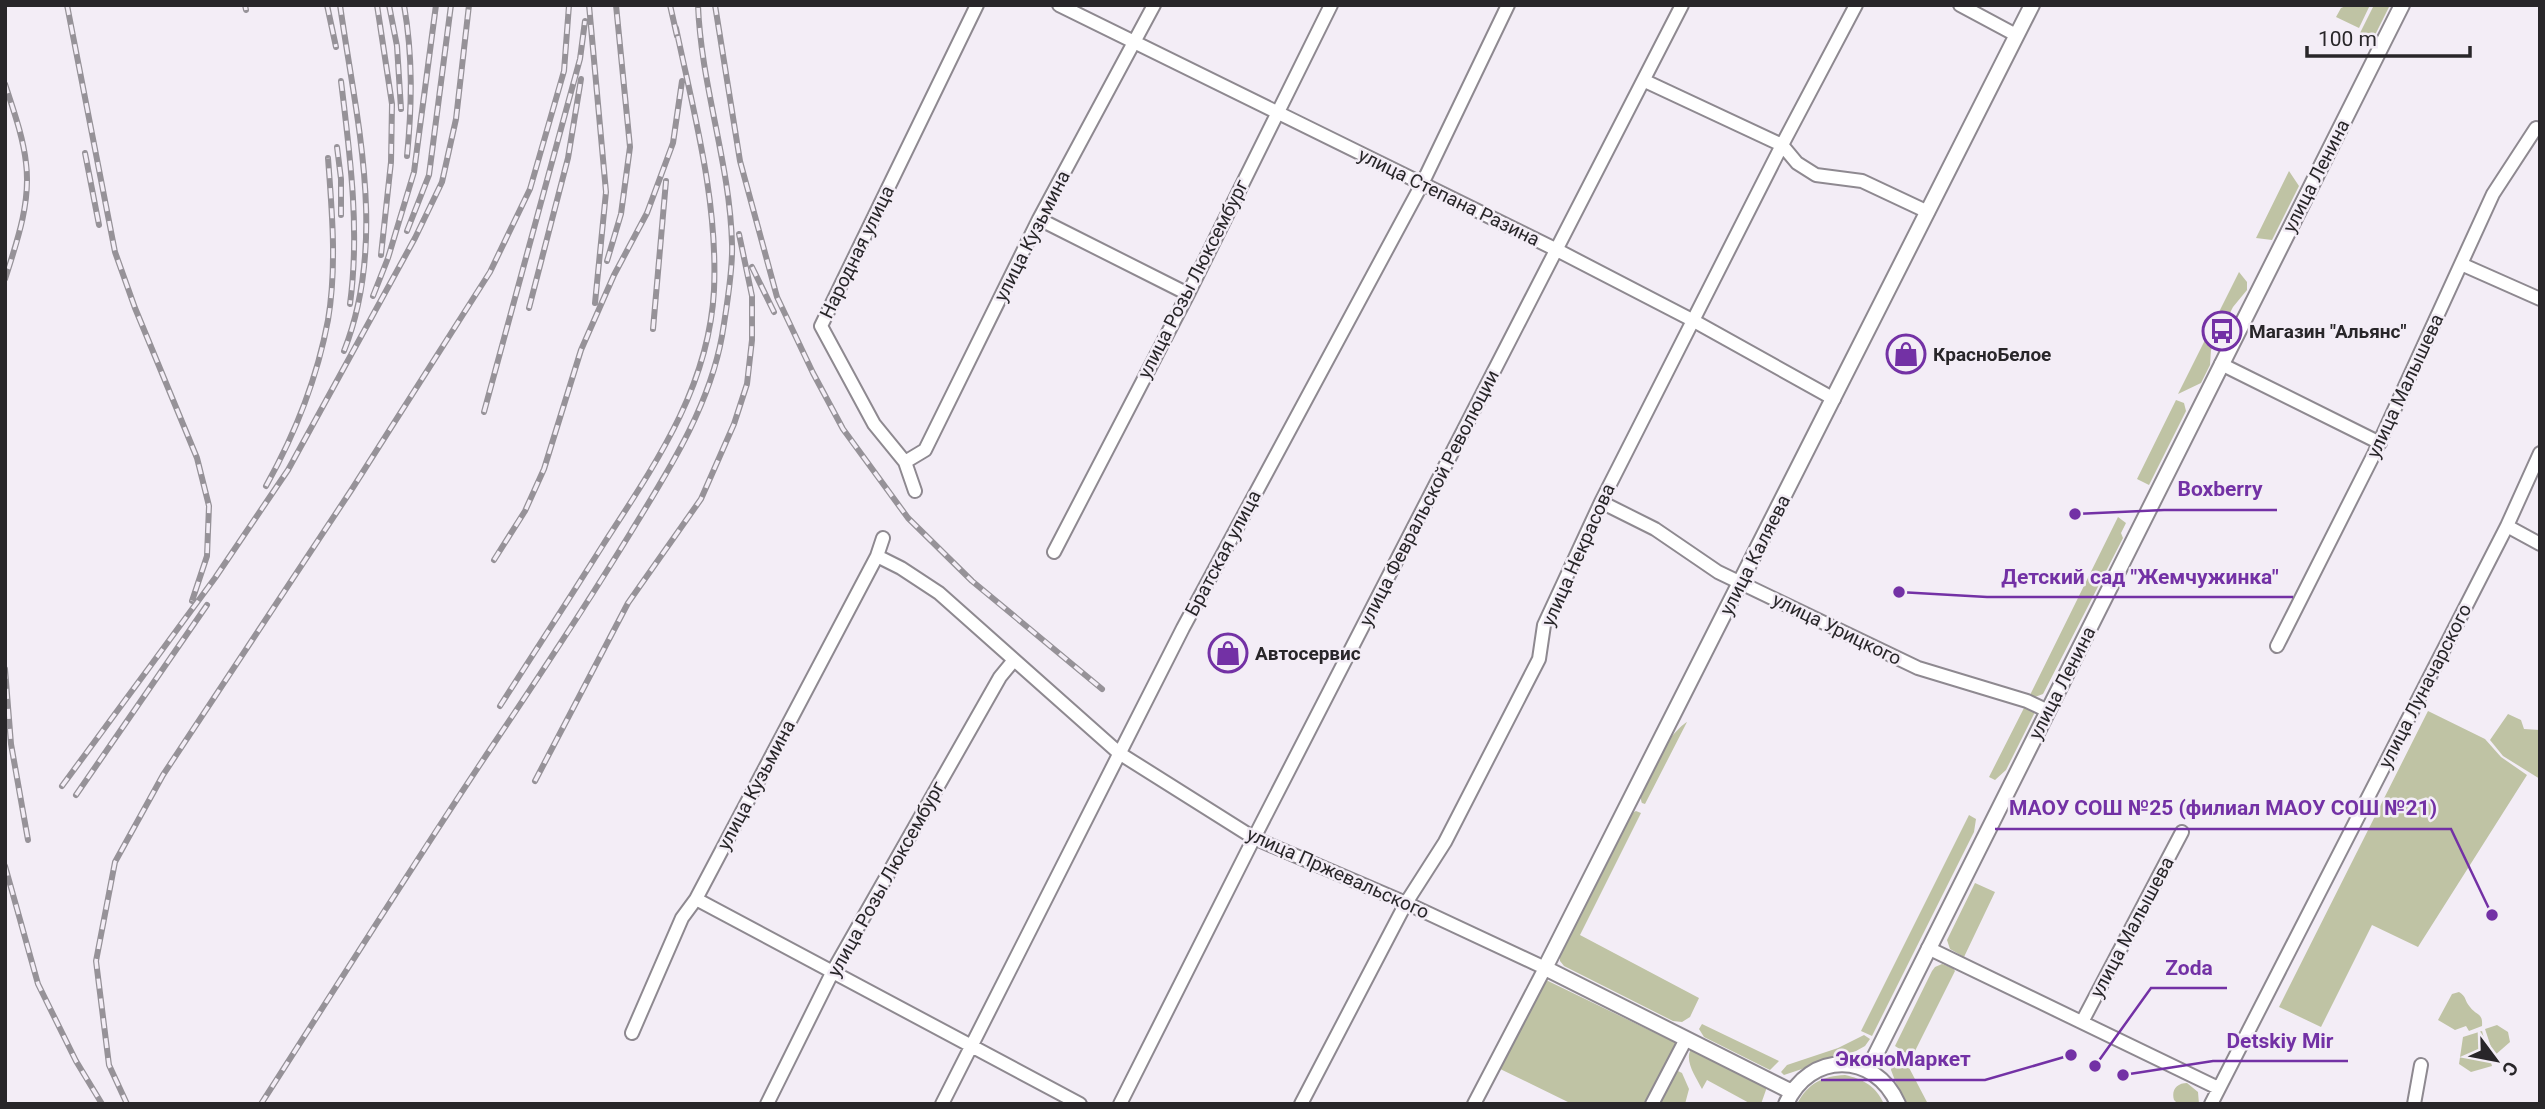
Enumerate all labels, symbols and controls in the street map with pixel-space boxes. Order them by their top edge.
scale bar [2307,14,2470,58]
text: 100 m [2318,27,2377,51]
street label: улица Ленина [2278,116,2354,236]
street label: улица Степана Разина [1354,143,1544,251]
street label: улица Кузьмина [989,167,1075,305]
street label: улица Розы Люксембург [1133,176,1253,382]
street label: Народная улица [815,182,899,322]
bus stop icon: Магазин "Альянс" [2201,310,2243,352]
street label: улица Малышева [2362,310,2448,462]
place label: Магазин "Альянс" [2249,320,2406,343]
shop icon: КрасноБелое [1885,333,1927,375]
place label: КрасноБелое [1933,343,2051,366]
street label: улица Февральской Революции [1354,366,1504,630]
callout: Boxberry [2164,468,2277,510]
text: Boxberry [2177,477,2263,501]
street label: улица Некрасова [1536,480,1620,630]
street label: Братская улица [1180,486,1266,620]
street label: улица Каляева [1715,491,1795,619]
callout: Детский сад "Жемчужинка" [1987,555,2293,597]
text: Детский сад "Жемчужинка" [2001,565,2279,589]
street label: улица Урицкого [1769,588,1905,670]
street label: улица Луначарского [2374,600,2476,772]
street label: улица Ленина [2024,623,2100,743]
shop icon: Автосервис [1207,632,1249,674]
place label: Автосервис [1255,642,1361,665]
street label: улица Кузьмина [712,716,800,854]
street label: улица Розы Люксембург [823,777,949,981]
callout: МАОУ СОШ №25 (филиал МАОУ СОШ №21) [1995,787,2451,829]
text: МАОУ СОШ №25 (филиал МАОУ СОШ №21) [2009,796,2437,820]
street label: улица Пржевальского [1243,822,1433,924]
street label: улица Малышева [2085,853,2179,1001]
callout: Zoda [2151,946,2227,988]
text: Zoda [2165,956,2213,980]
callout: Detskiy Mir [2213,1019,2348,1061]
north arrow [2461,1025,2531,1095]
text: Detskiy Mir [2226,1029,2334,1053]
callout: ЭконоМаркет [1821,1038,1985,1080]
text: ЭконоМаркет [1835,1047,1971,1071]
text: С [2497,1057,2523,1080]

